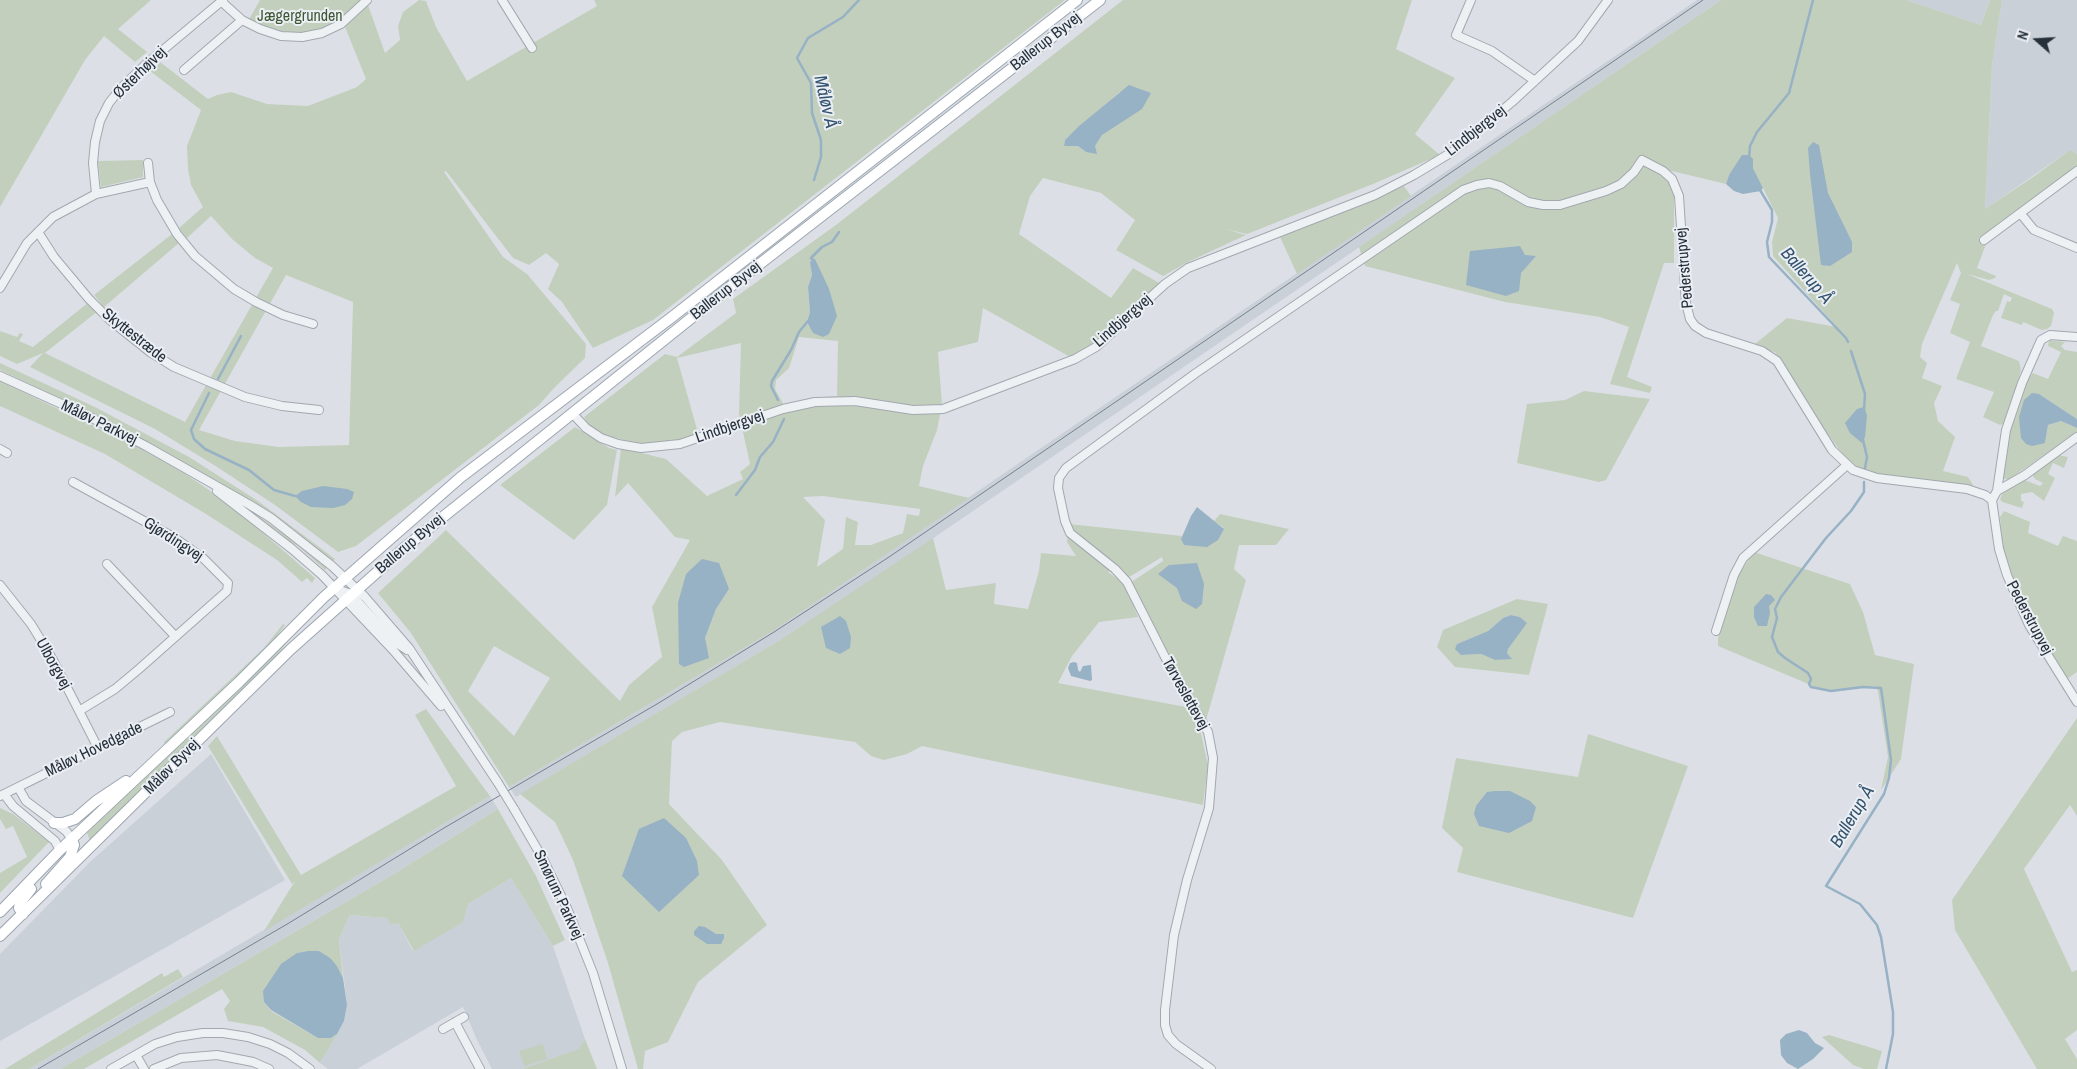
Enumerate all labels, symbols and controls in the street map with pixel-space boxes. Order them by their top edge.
park label: Jægergrunden [257,7,343,27]
street label: Ballerup Byvej [1007,9,1085,75]
north arrow [2012,15,2062,65]
text: N [2013,28,2033,42]
street label: Østerhøjvej [109,43,171,103]
water label: Måløv Å [808,74,842,130]
street label: Lindbjergvej [1442,101,1510,161]
street label: Pederstrupvej [1672,227,1698,309]
water label: Ballerup Å [1776,243,1836,309]
street label: Ballerup Byvej [687,258,765,324]
street label: Lindbjergvej [1090,290,1156,352]
street label: Skyttestræde [98,305,170,367]
street label: Måløv Parkvej [58,396,140,450]
street label: Lindbjergvej [693,406,767,448]
street label: Ballerup Byvej [372,510,448,578]
street label: Gjørdingvej [140,514,206,566]
street label: Pederstrupvej [2002,578,2056,658]
street label: Ulborgvej [31,635,75,693]
street label: Tørveslettevej [1157,654,1213,734]
street label: Måløv Hovedgade [42,718,146,782]
street label: Måløv Byvej [140,735,204,799]
water label: Ballerup Å [1826,782,1880,852]
street label: Smørum Parkvej [529,847,587,943]

